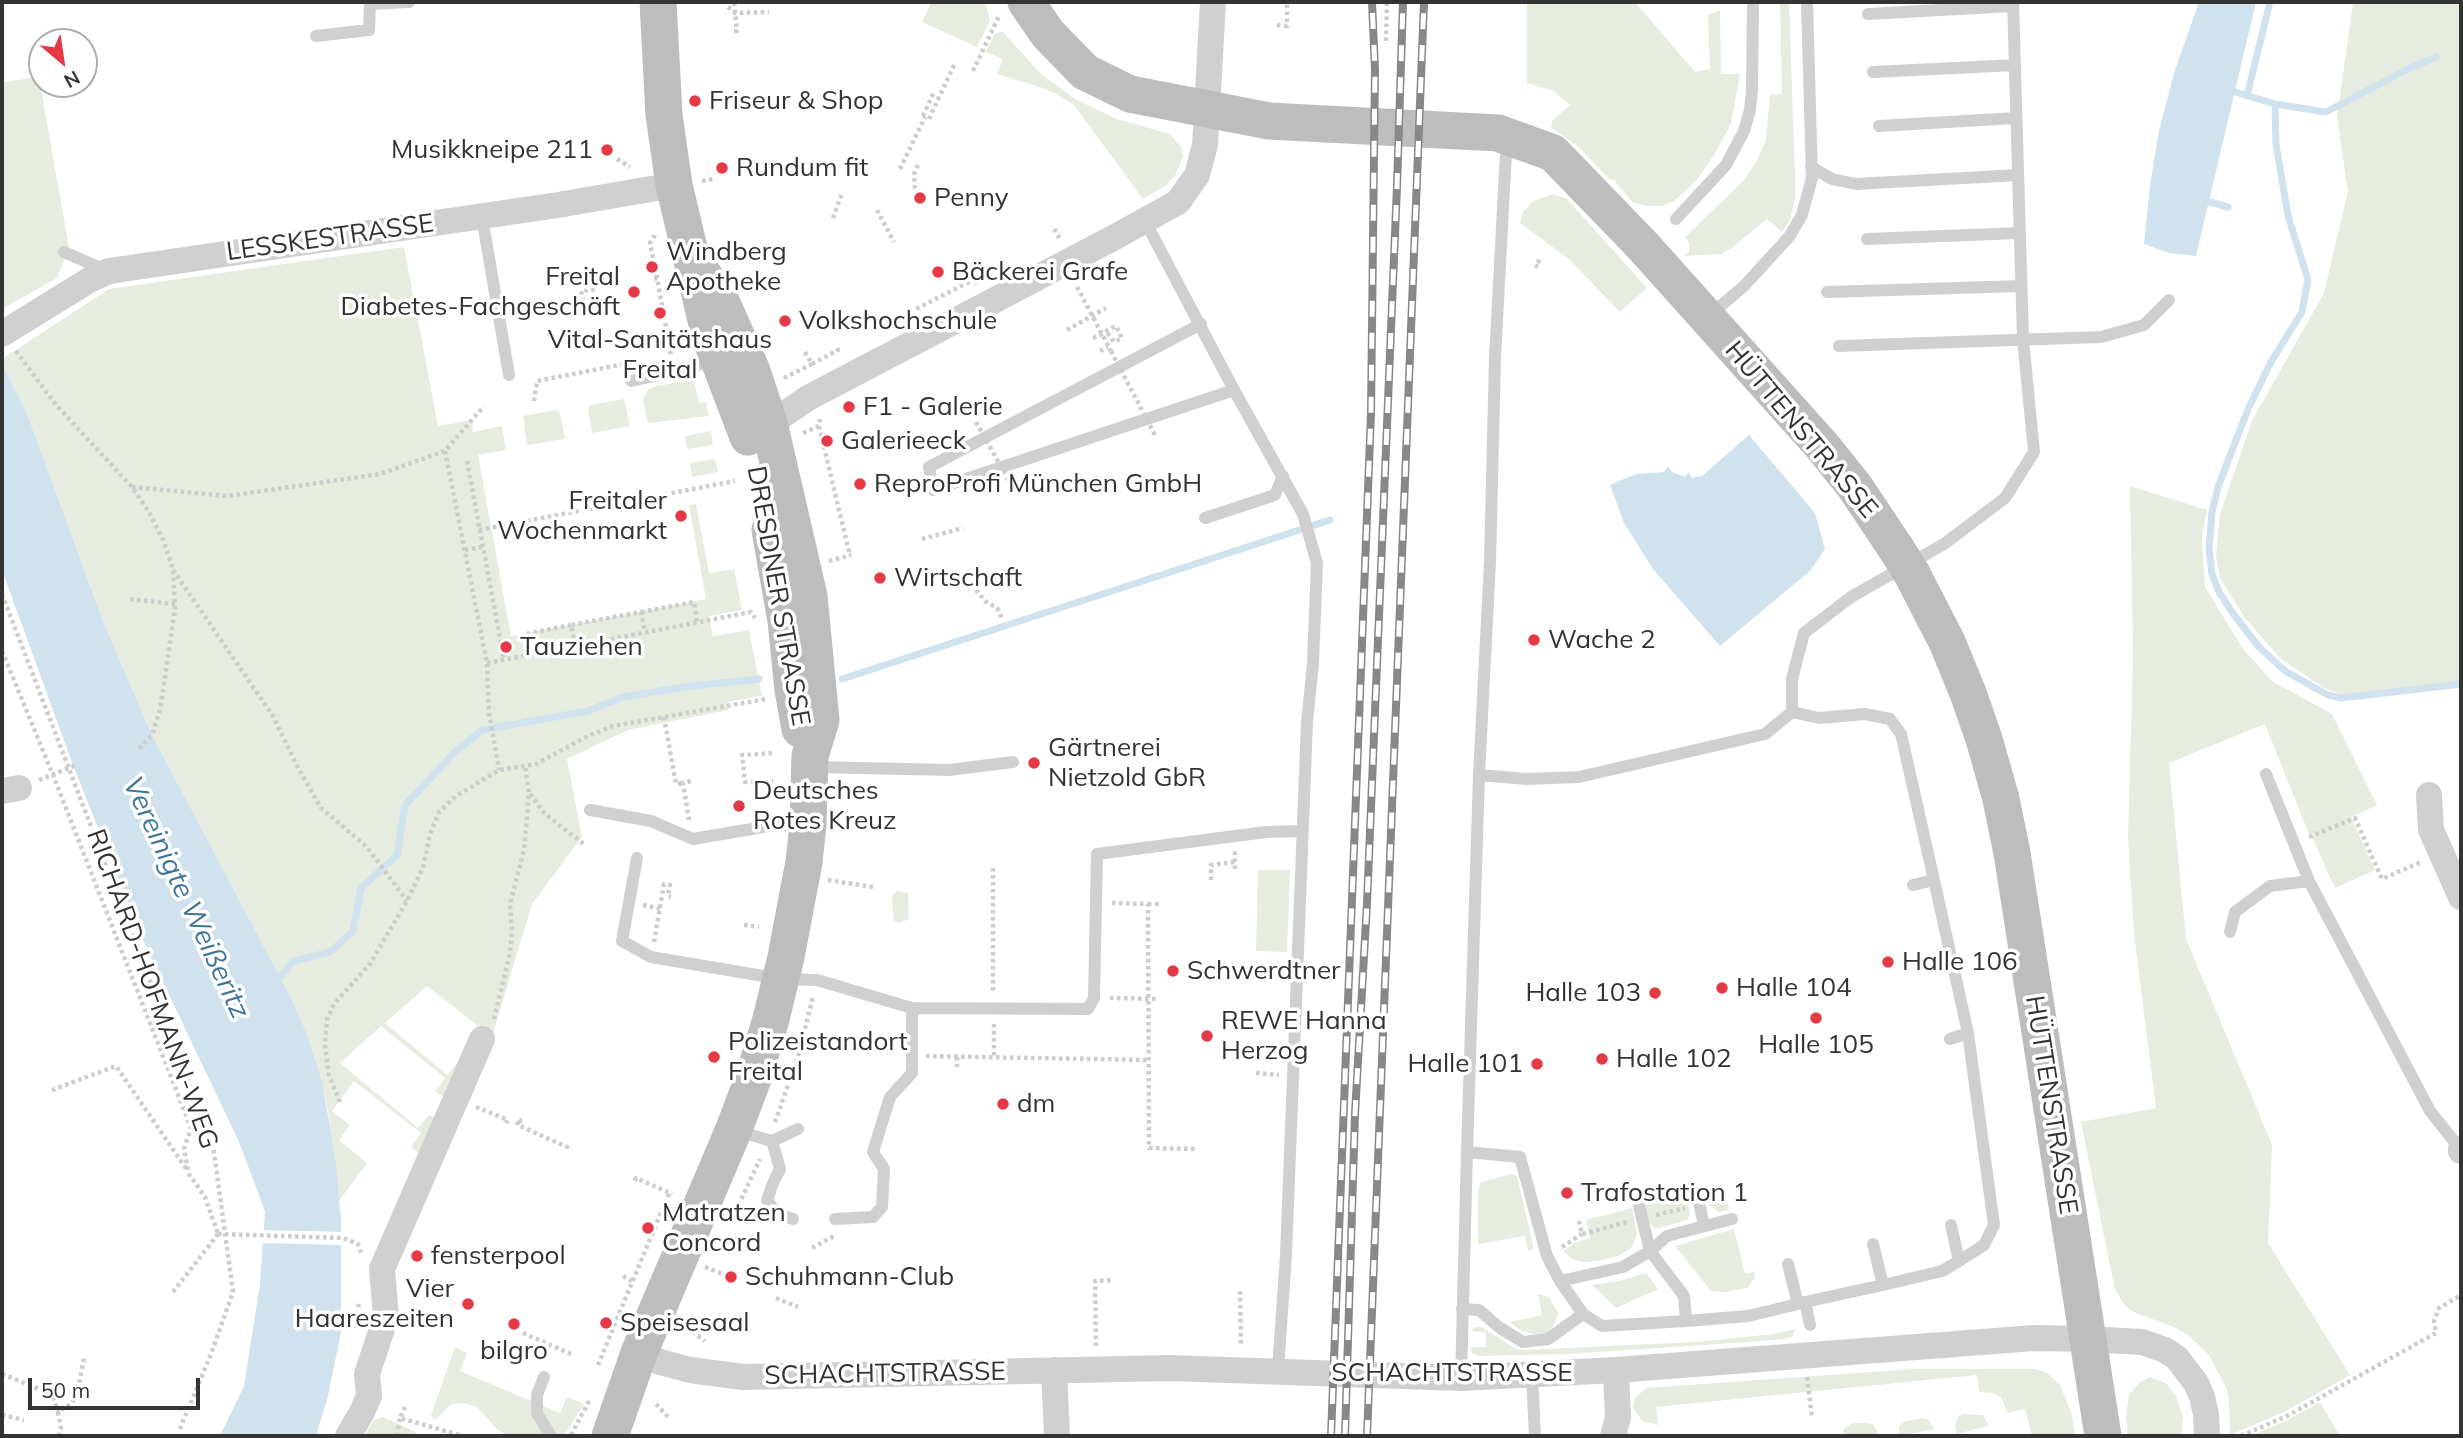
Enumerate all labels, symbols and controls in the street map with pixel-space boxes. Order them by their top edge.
north arrow [28,28,98,98]
text: N [60,66,84,94]
place label: Friseur & Shop [709,85,883,117]
marker: Friseur & Shop [687,93,703,109]
place label: Musikkneipe 211 [391,134,593,166]
marker: Musikkneipe 211 [599,142,615,158]
place label: Rundum fit [736,152,868,184]
marker: Rundum fit [714,160,730,176]
place label: Penny [934,182,1009,214]
marker: Penny [912,190,928,206]
street label: LESSKESTRASSE [224,208,436,268]
place label: Windberg Apotheke [666,236,787,298]
place label: Bäckerei Grafe [952,256,1128,288]
marker: Windberg Apotheke [644,259,660,275]
place label: Freital Diabetes-Fachgeschäft [340,261,620,322]
marker: Bäckerei Grafe [930,264,946,280]
marker: Freital Diabetes-Fachgeschäft [626,284,642,300]
marker: Vital-Sanitätshaus Freital [652,305,668,321]
place label: Volkshochschule [799,305,997,337]
marker: Volkshochschule [777,313,793,329]
place label: Vital-Sanitätshaus Freital [548,324,772,386]
street label: HÜTTENSTRASSE [1718,335,1884,525]
place label: F1 - Galerie [863,391,1003,423]
marker: F1 - Galerie [841,399,857,415]
place label: Galerieeck [841,425,966,457]
marker: Galerieeck [819,433,835,449]
street label: DRESDNER STRASSE [740,464,816,728]
place label: ReproProfi München GmbH [874,468,1202,500]
marker: ReproProfi München GmbH [852,476,868,492]
place label: Freitaler Wochenmarkt [497,485,667,546]
marker: Freitaler Wochenmarkt [673,508,689,524]
place label: Wirtschaft [894,562,1022,594]
marker: Wirtschaft [872,570,888,586]
place label: Wache 2 [1548,624,1656,656]
place label: Tauziehen [520,631,643,663]
marker: Wache 2 [1526,632,1542,648]
marker: Tauziehen [498,639,514,655]
place label: Gärtnerei Nietzold GbR [1048,732,1206,794]
marker: Gärtnerei Nietzold GbR [1026,755,1042,771]
water label: Vereinigte Weißeritz [115,772,257,1024]
place label: Deutsches Rotes Kreuz [753,775,897,836]
marker: Deutsches Rotes Kreuz [731,798,747,814]
street label: RICHARD-HOFMANN-WEG [80,825,224,1153]
place label: Halle 106 [1902,946,2018,978]
marker: Halle 106 [1880,954,1896,970]
place label: Schwerdtner [1187,955,1341,987]
marker: Schwerdtner [1165,963,1181,979]
place label: Halle 104 [1736,972,1852,1004]
place label: Halle 103 [1525,977,1641,1009]
marker: Halle 104 [1714,980,1730,996]
marker: Halle 103 [1647,985,1663,1001]
street label: HÜTTENSTRASSE [2018,993,2084,1217]
place label: REWE Hanna Herzog [1221,1005,1387,1066]
marker: Halle 105 [1808,1010,1824,1026]
place label: Polizeistandort Freital [728,1026,908,1088]
marker: REWE Hanna Herzog [1199,1028,1215,1044]
place label: Halle 105 [1758,1029,1874,1061]
place label: Halle 102 [1616,1043,1732,1075]
place label: Halle 101 [1407,1048,1523,1080]
marker: Polizeistandort Freital [706,1049,722,1065]
marker: Halle 102 [1594,1051,1610,1067]
marker: Halle 101 [1529,1056,1545,1072]
place label: dm [1017,1088,1055,1120]
marker: dm [995,1096,1011,1112]
place label: Trafostation 1 [1581,1177,1748,1209]
marker: Trafostation 1 [1559,1185,1575,1201]
place label: Matratzen Concord [662,1197,786,1258]
marker: Matratzen Concord [640,1220,656,1236]
place label: fensterpool [431,1240,566,1272]
marker: fensterpool [409,1248,425,1264]
place label: Schuhmann-Club [745,1261,954,1293]
marker: Schuhmann-Club [723,1269,739,1285]
place label: Vier Haareszeiten [295,1273,454,1334]
marker: Vier Haareszeiten [460,1296,476,1312]
place label: Speisesaal [620,1307,749,1339]
marker: Speisesaal [598,1315,614,1331]
marker: bilgro [506,1316,522,1332]
place label: bilgro [480,1335,548,1367]
street label: SCHACHTSTRASSE [764,1356,1006,1392]
street label: SCHACHTSTRASSE [1331,1357,1573,1389]
scale bar [32,1364,203,1408]
text: 50 m [41,1377,90,1403]

